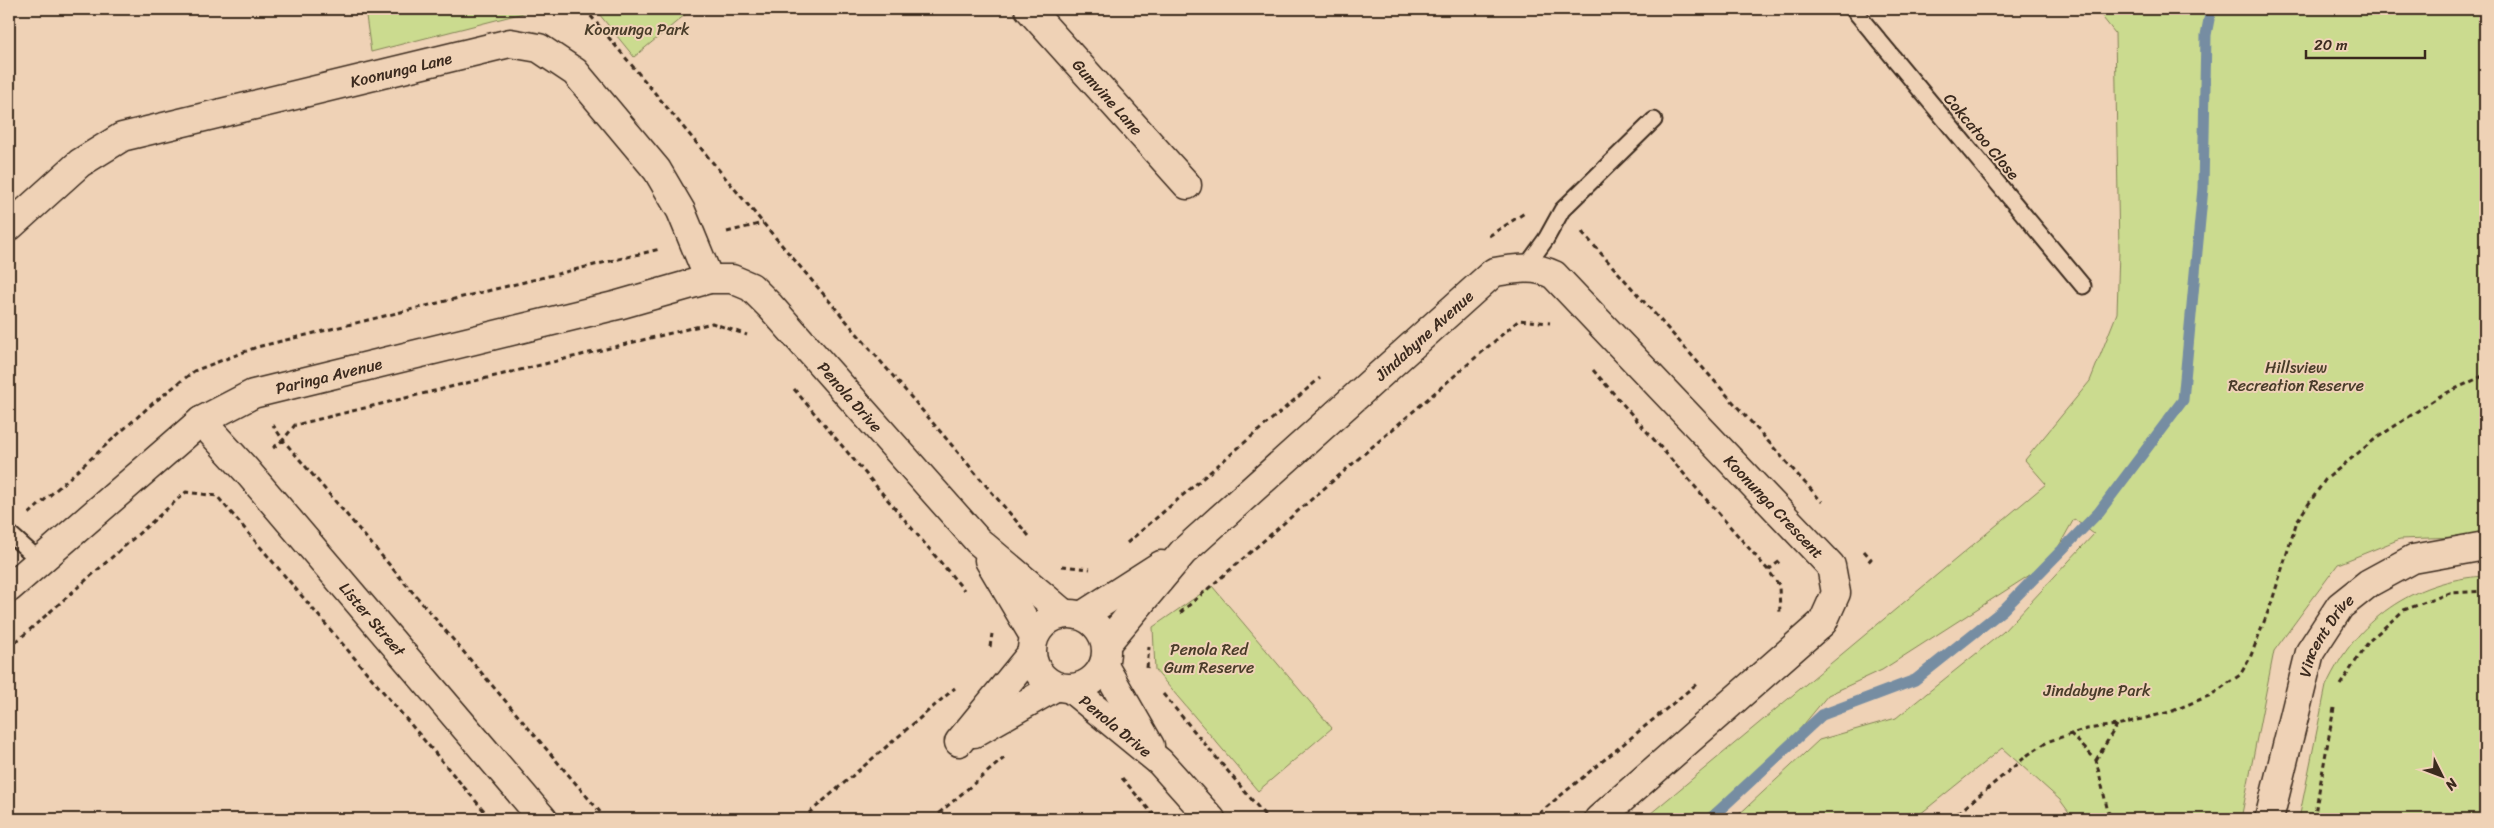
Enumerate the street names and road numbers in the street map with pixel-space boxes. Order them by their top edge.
street label: Koonunga Lane [347,44,455,96]
street label: Gumvine Lane [1065,52,1150,142]
street label: Cokcatoo Close [1936,86,2027,187]
street label: Jindabyne Avenue [1367,283,1481,389]
street label: Paringa Avenue [273,349,385,403]
street label: Penola Drive [810,355,890,439]
street label: Koonunga Crescent [1717,448,1831,566]
street label: Lister Street [332,575,413,664]
street label: Vincent Drive [2290,586,2361,680]
street label: Penola Drive [1072,687,1159,765]

